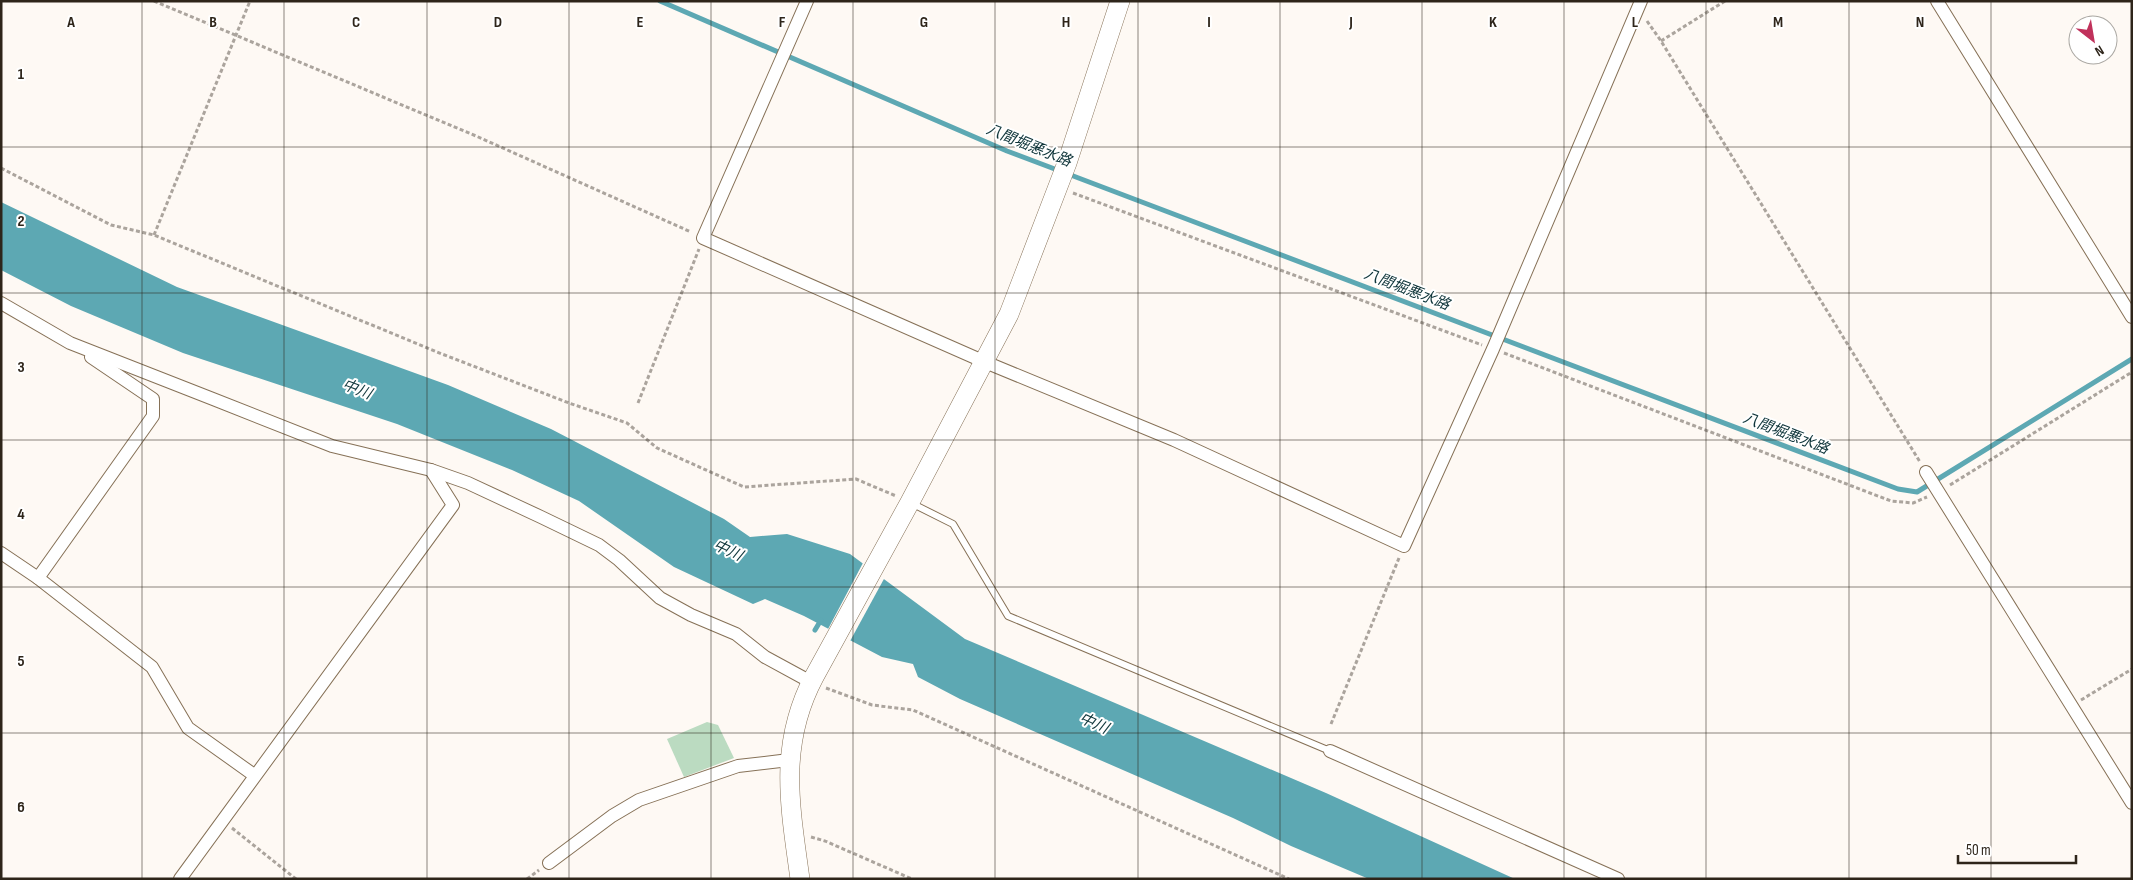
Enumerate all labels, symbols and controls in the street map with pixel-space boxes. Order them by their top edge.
text: A [66,13,75,32]
text: B [209,13,217,32]
text: C [352,13,360,32]
text: D [494,13,502,32]
text: E [637,13,644,32]
text: F [779,13,786,32]
text: G [920,13,928,32]
text: H [1062,13,1070,32]
text: I [1207,13,1211,32]
text: J [1348,13,1353,32]
text: K [1489,13,1497,32]
text: L [1632,13,1639,32]
text: M [1773,13,1783,32]
text: N [1916,13,1924,32]
north arrow [2068,15,2118,65]
text: N [2092,42,2107,60]
text: 1 [18,65,25,84]
water label: 八間堀悪水路 [984,120,1076,172]
text: 2 [17,212,25,231]
water label: 八間堀悪水路 [1361,264,1454,315]
text: 3 [17,358,25,377]
water label: 中川 [339,375,376,404]
water label: 八間堀悪水路 [1740,408,1833,459]
text: 4 [17,505,25,524]
water label: 中川 [710,536,747,566]
text: 5 [17,652,25,671]
water label: 中川 [1076,709,1113,739]
text: 6 [17,798,25,817]
scale bar [1958,832,2076,864]
text: 50 m [1966,841,1991,860]

